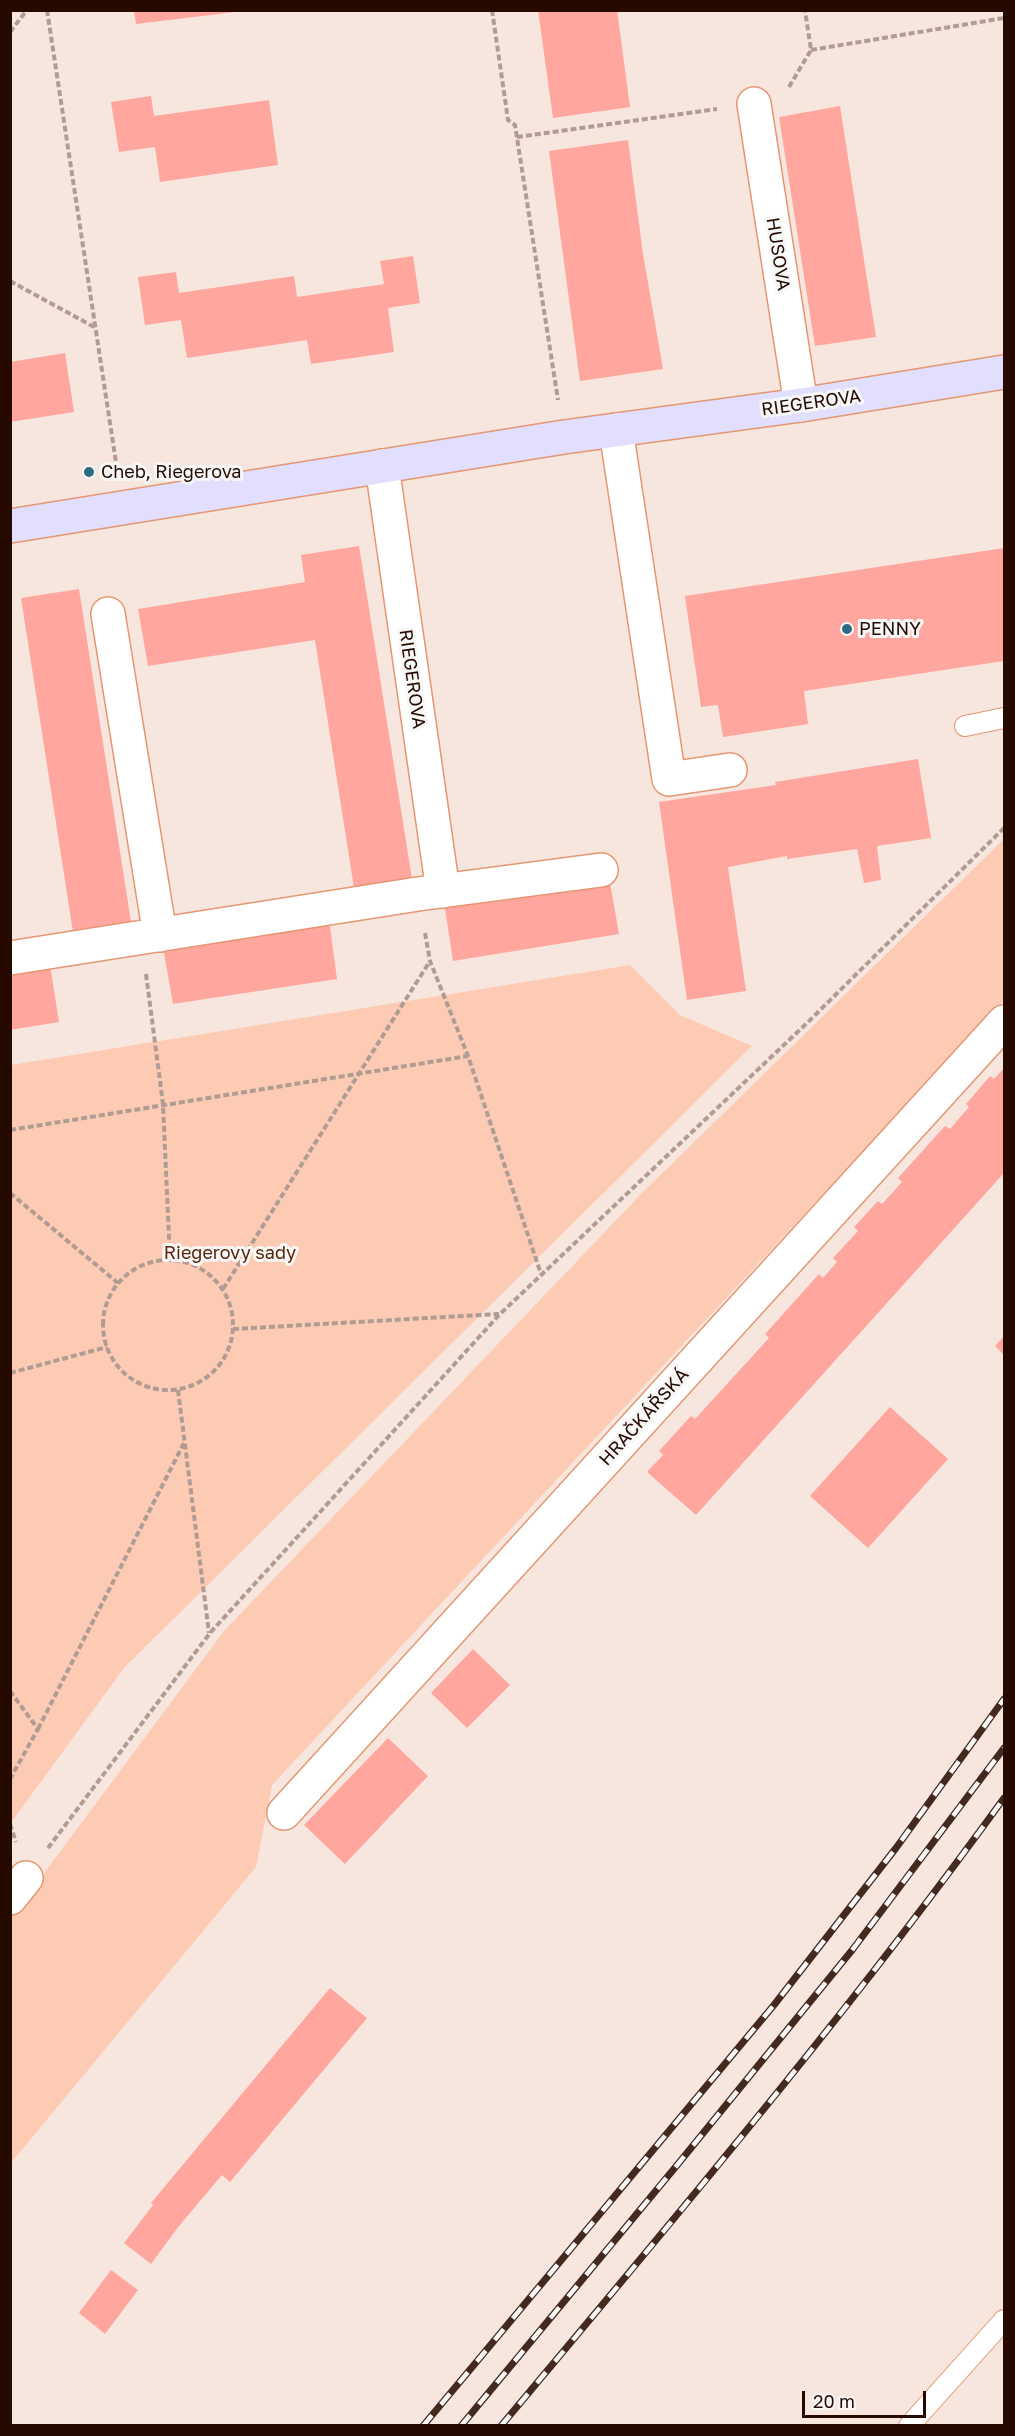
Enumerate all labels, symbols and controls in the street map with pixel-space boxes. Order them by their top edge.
street label: HUSOVA [762,216,794,292]
street label: RIEGEROVA [760,385,862,421]
place label: Cheb, Riegerova [101,461,241,483]
marker: Cheb, Riegerova [82,465,96,479]
place label: PENNY [859,618,921,640]
marker: PENNY [840,622,854,636]
street label: RIEGEROVA [394,628,430,730]
park label: Riegerovy sady [164,1242,296,1264]
street label: HRAČKÁŘSKÁ [595,1364,693,1470]
scale bar [805,2379,930,2417]
text: 20 m [813,2390,855,2412]

